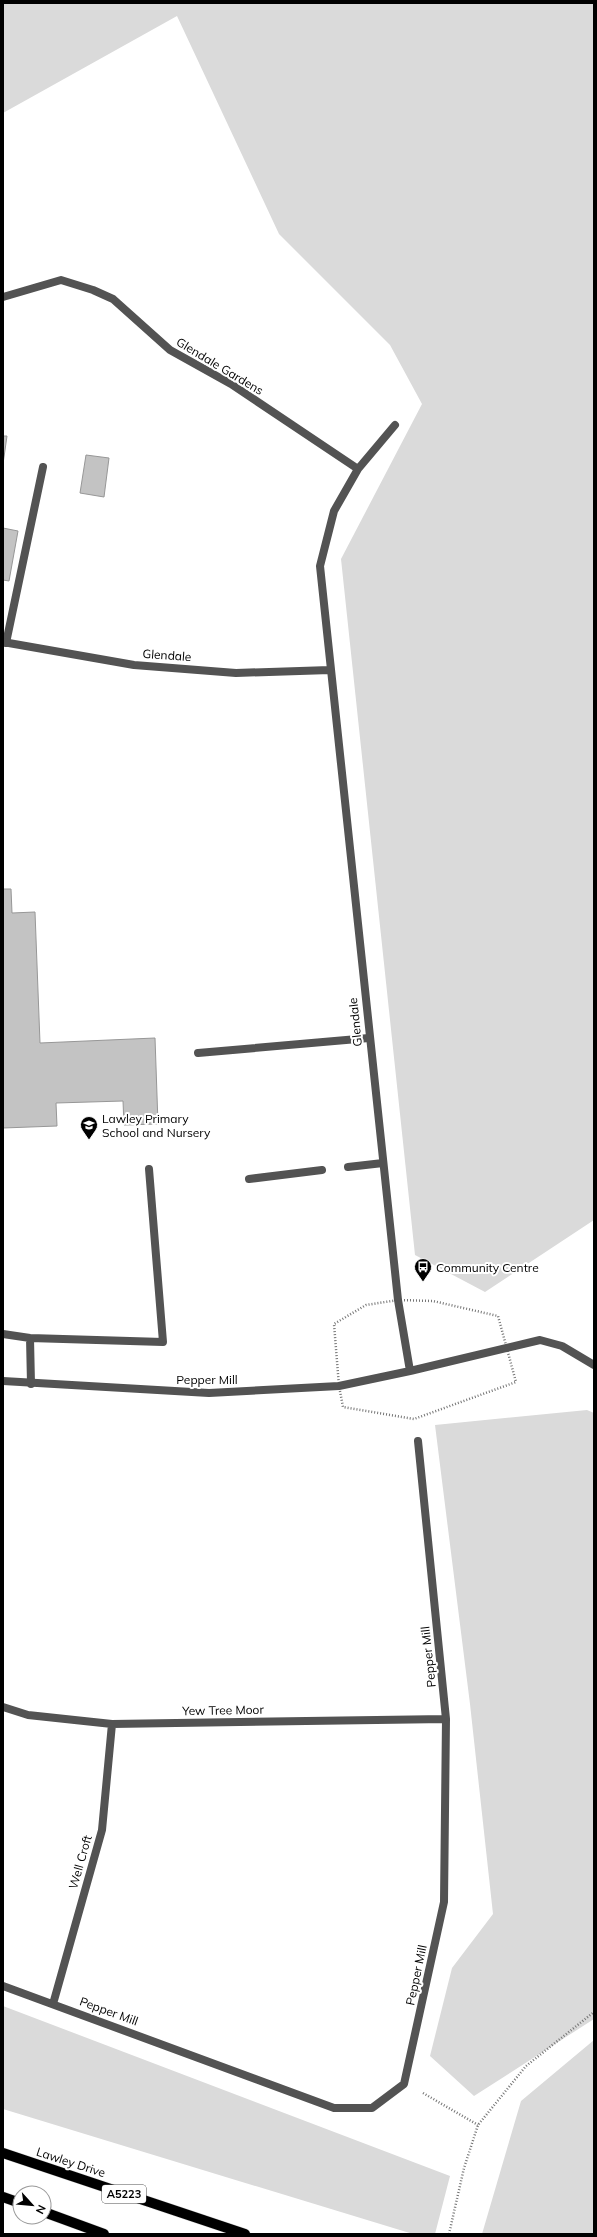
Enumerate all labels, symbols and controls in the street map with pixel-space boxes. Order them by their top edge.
street label: Glendale Gardens [174,334,266,398]
street label: Glendale [142,646,192,664]
street label: Glendale [345,997,365,1047]
place label: Lawley Primary School and Nursery [102,1111,211,1140]
school or university icon: Lawley Primary School and Nursery [79,1115,99,1140]
bus stop icon: Community Centre [413,1257,433,1282]
place label: Community Centre [436,1260,539,1275]
street label: Pepper Mill [176,1372,238,1387]
street label: Pepper Mill [417,1626,439,1688]
street label: Yew Tree Moor [181,1702,265,1718]
street label: Well Croft [65,1833,95,1891]
street label: Pepper Mill [402,1943,430,2007]
street label: Pepper Mill [78,1993,140,2029]
street label: Lawley Drive [34,2144,108,2180]
north arrow [12,2185,52,2225]
road number: A5223 [102,2185,146,2203]
text: N [33,2203,49,2216]

